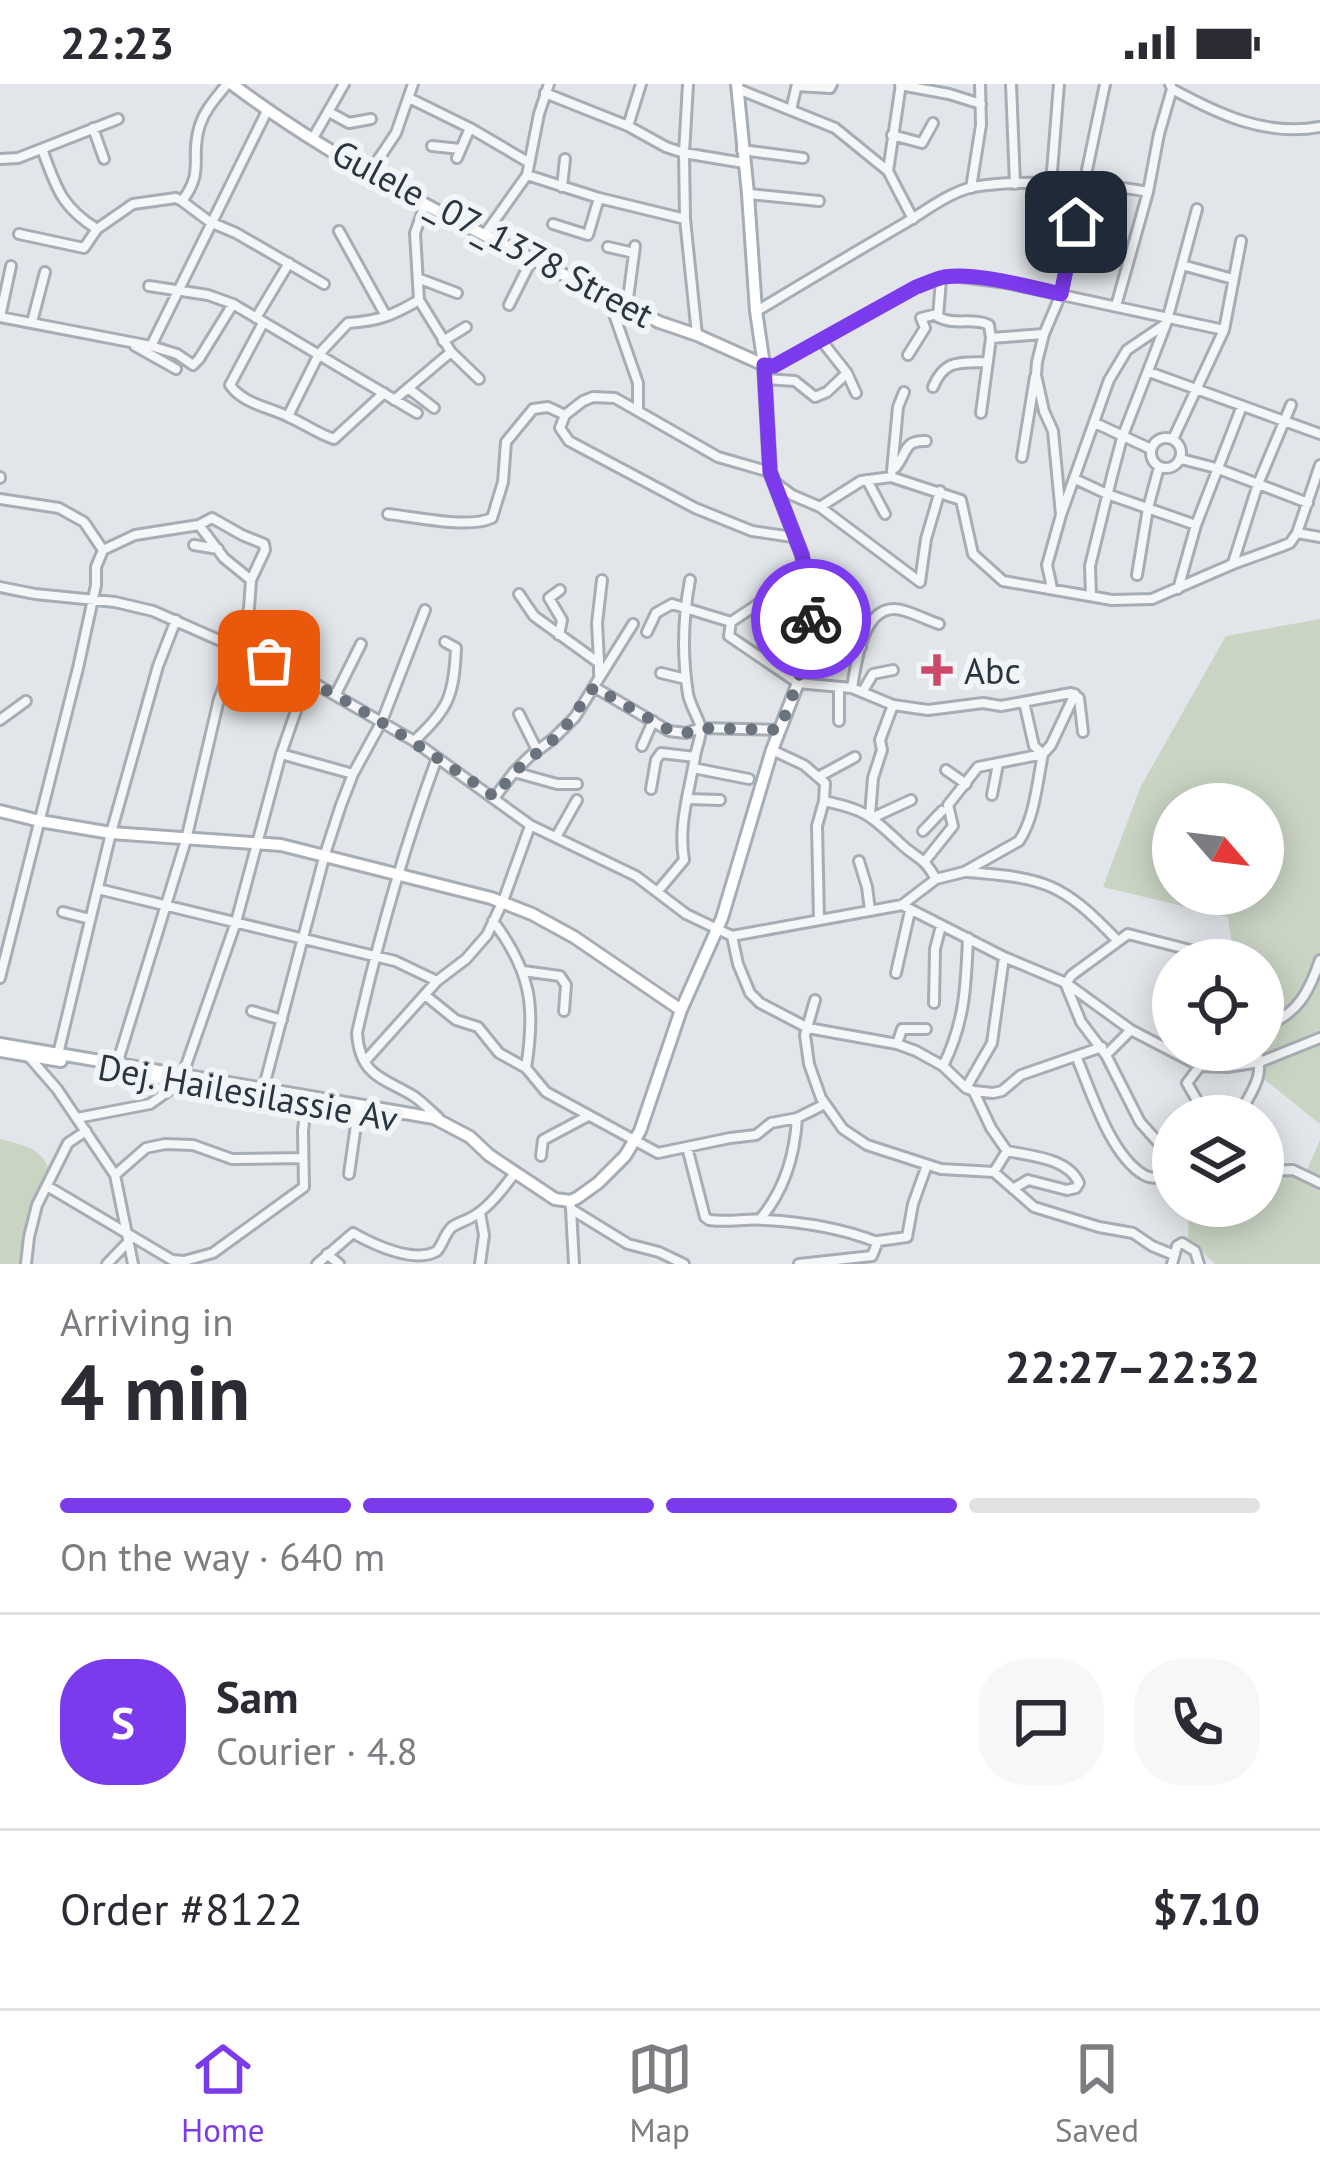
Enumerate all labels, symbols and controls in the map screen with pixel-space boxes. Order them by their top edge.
text: 22:23 [60,13,174,71]
street label: Gulele _07_1378 Street [324,128,662,338]
pin [1025,171,1127,273]
icon: home [1043,189,1109,255]
courier [751,559,871,679]
icon: bike [778,586,844,652]
pin [218,610,320,712]
icon: bag [236,628,302,694]
place label: Abc [964,647,1021,694]
marker: Abc [921,654,953,686]
north arrow [1152,783,1284,915]
map controls [1152,783,1284,1227]
button: locate [1152,939,1284,1071]
street label: Dej. Hailesilassie Av [94,1043,402,1142]
button: layers [1152,1095,1284,1227]
text: Arriving in [60,1296,234,1347]
text: 22:27–22:32 [1005,1337,1260,1395]
text: 4 min [60,1341,250,1442]
text: On the way · 640 m [60,1531,385,1582]
button: chat [978,1659,1104,1785]
button: phone [1134,1659,1260,1785]
text: Sam [216,1667,298,1725]
text: S [111,1693,135,1751]
text: Courier · 4.8 [216,1725,418,1776]
text: Order #8122 [60,1879,303,1937]
text: $7.10 [1152,1879,1260,1937]
tab: Home [181,2036,265,2151]
tab: Map [627,2036,693,2151]
tab: Saved [1055,2036,1139,2151]

